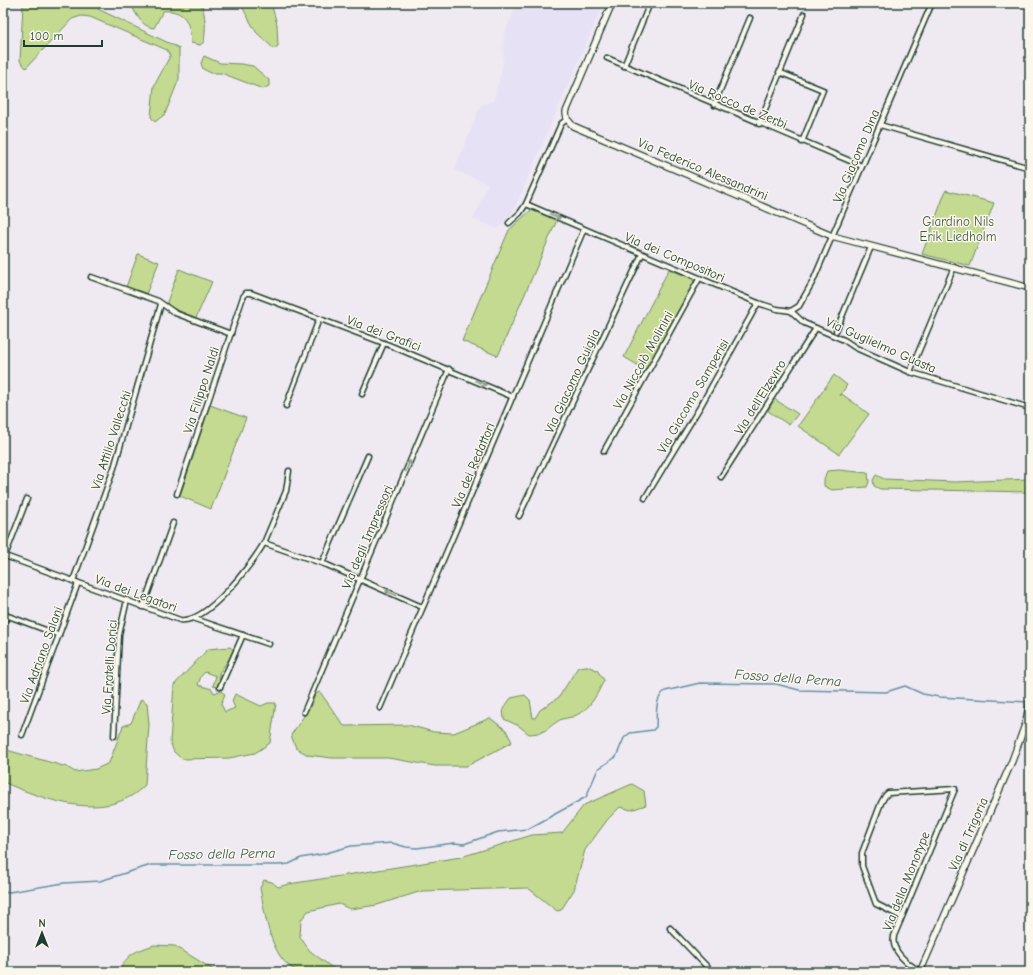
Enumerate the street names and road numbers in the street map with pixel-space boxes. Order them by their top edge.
street label: Via Rocco de Zerbi [686,76,790,132]
street label: Via Giacomo Dina [830,107,882,205]
street label: Via Federico Alessandrini [636,135,770,203]
street label: Via dei Compositori [623,229,727,285]
street label: Via Niccolò Molinini [610,308,676,412]
street label: Via dei Grafici [345,312,423,354]
street label: Via Guglielmo Guasta [824,314,938,376]
street label: Via Giacomo Guiglia [541,326,603,436]
street label: Via Giacomo Samperisi [654,336,732,456]
street label: Via Filippo Naldi [180,345,222,435]
street label: Via dell'Elzeviro [731,357,789,437]
street label: Via Attilio Vallecchi [88,388,134,492]
street label: Via dei Redattori [448,420,498,510]
street label: Via degli Impressori [338,483,396,591]
street label: Via dei Legatori [93,571,179,615]
street label: Via Adriano Salani [16,604,66,706]
street label: Via Fratelli Dorici [98,619,120,715]
street label: Via di Trigoria [945,795,991,873]
street label: Via della Monotype [879,829,933,933]

